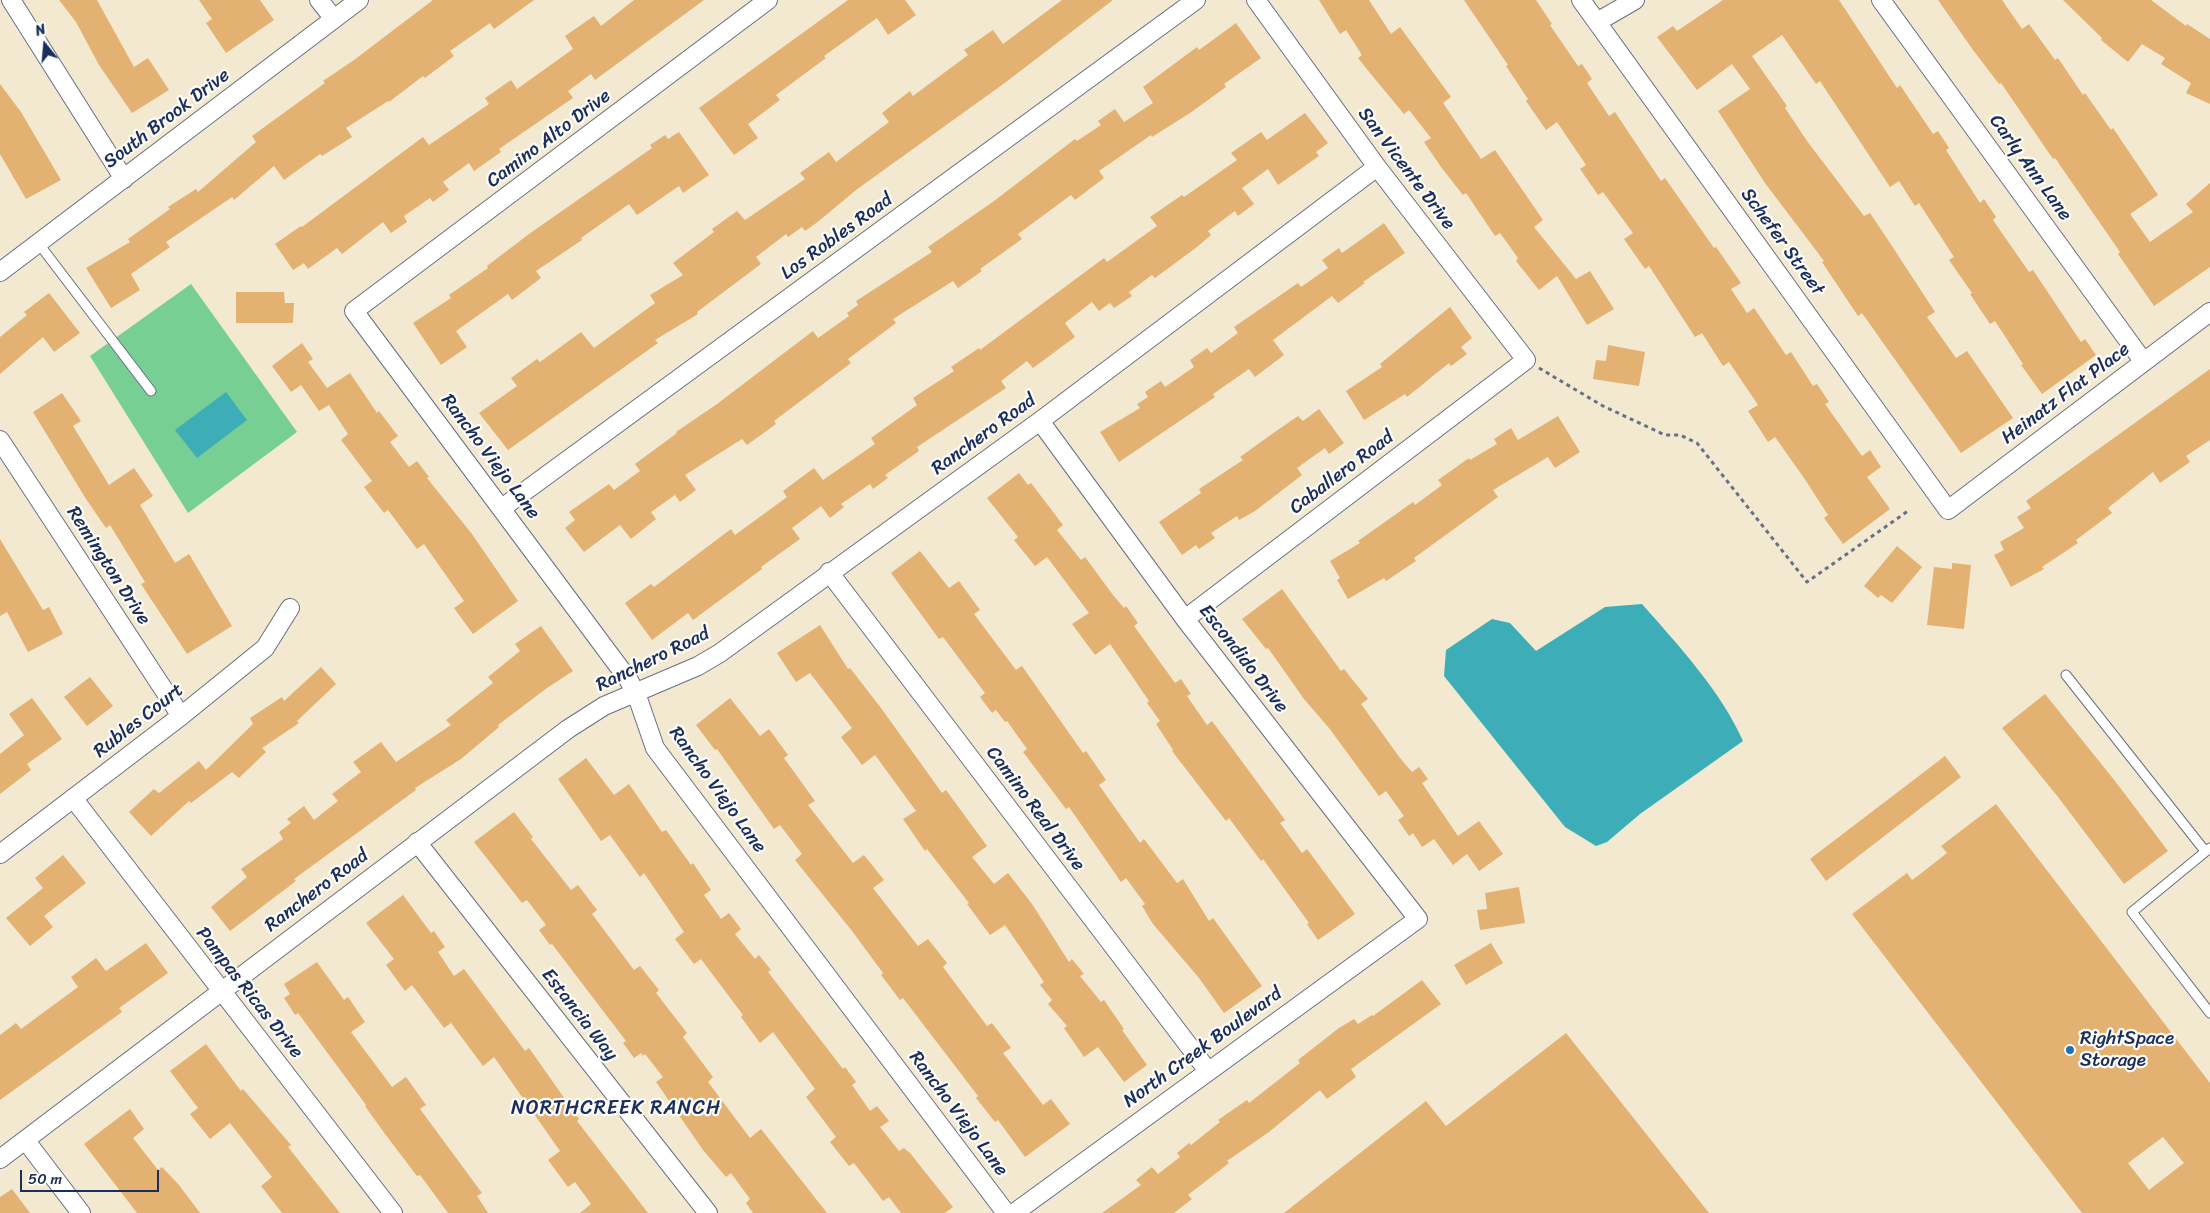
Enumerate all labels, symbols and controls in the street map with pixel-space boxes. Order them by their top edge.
text: N [32,17,49,44]
north arrow [20,20,70,70]
street label: South Brook Drive [99,64,235,174]
street label: Camino Alto Drive [482,85,616,193]
street label: San Vicente Drive [1353,103,1459,235]
street label: Carly Ann Lane [1984,111,2076,225]
street label: Schefer Street [1735,184,1829,300]
street label: Los Robles Road [777,189,897,285]
street label: Heinatz Flat Place [1997,338,2135,450]
street label: Rancho Viejo Lane [436,390,544,524]
street label: Ranchero Road [927,390,1041,480]
street label: Caballero Road [1285,426,1399,520]
street label: Remington Drive [61,502,155,630]
street label: Escondido Drive [1194,600,1292,718]
street label: Ranchero Road [593,623,713,697]
street label: Rubles Court [89,679,189,763]
street label: Rancho Viejo Lane [664,722,770,858]
street label: Camino Real Drive [981,742,1089,876]
street label: Ranchero Road [261,845,373,937]
street label: Pampas Ricas Drive [191,923,307,1063]
street label: Estancia Way [536,964,622,1066]
street label: North Creek Boulevard [1119,983,1287,1113]
place label: RightSpace Storage [2080,1028,2174,1072]
marker: RightSpace Storage [2064,1044,2076,1056]
street label: Rancho Viejo Lane [904,1047,1012,1181]
district label: NORTHCREEK RANCH [510,1097,722,1121]
scale bar [22,1160,161,1192]
text: 50 m [28,1166,62,1192]

